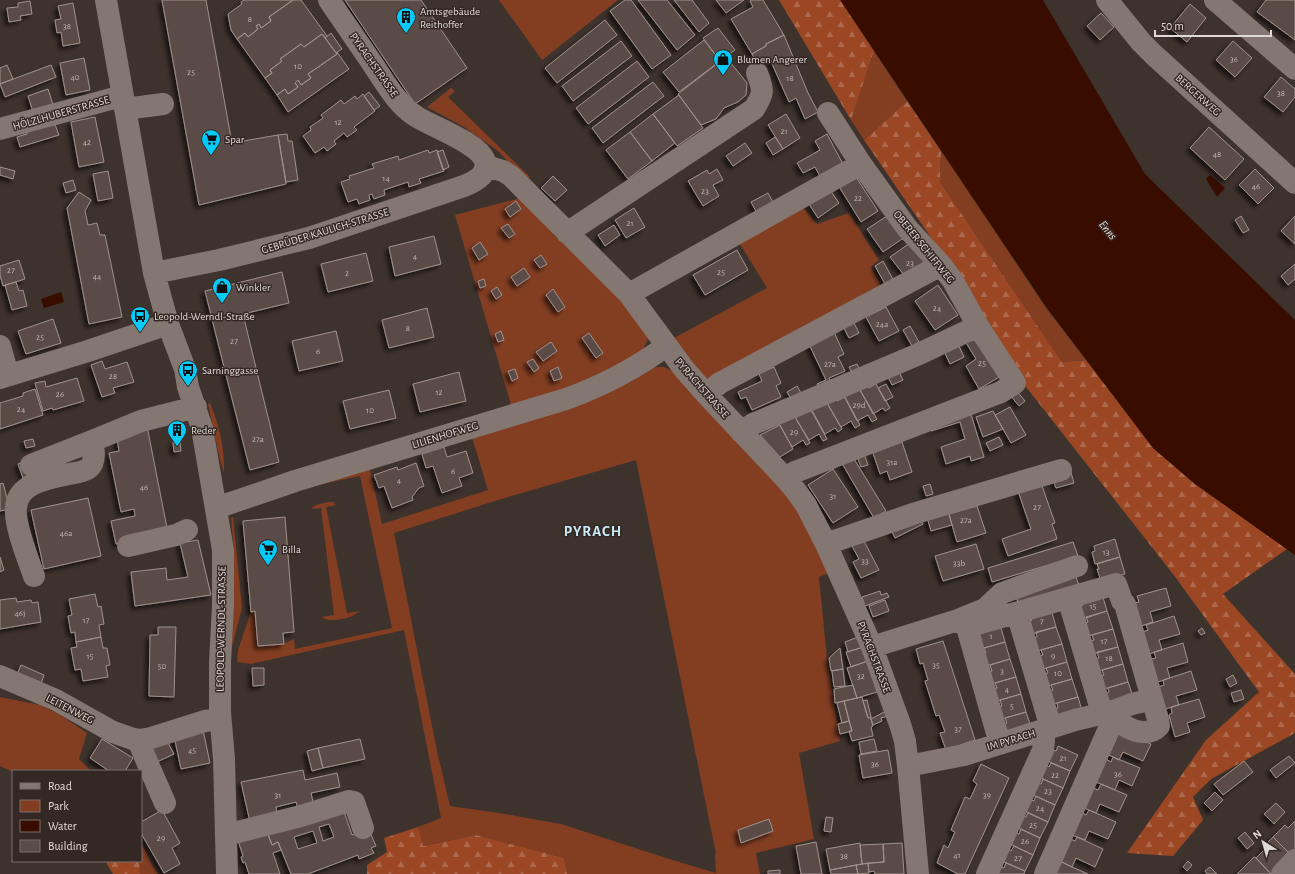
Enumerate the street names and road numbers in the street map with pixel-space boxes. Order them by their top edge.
street label: PYRACHSTRASSE [348,31,401,100]
street label: BERGERWEG [1173,72,1223,118]
street label: HÖLZLHUBERSTRASSE [12,94,111,132]
street label: GEBRÜDER KAULICH-STRASSE [260,206,390,256]
street label: OBERER SCHIFFWEG [891,208,957,286]
street label: PYRACHSTRASSE [673,356,731,421]
street label: LILIENHOFWEG [411,420,479,450]
street label: LEOPOLD-WERNDL-STRASSE [214,565,228,692]
street label: PYRACHSTRASSE [855,620,893,695]
street label: LEITENWEG [44,692,96,726]
street label: IM PYRACH [985,727,1037,753]

